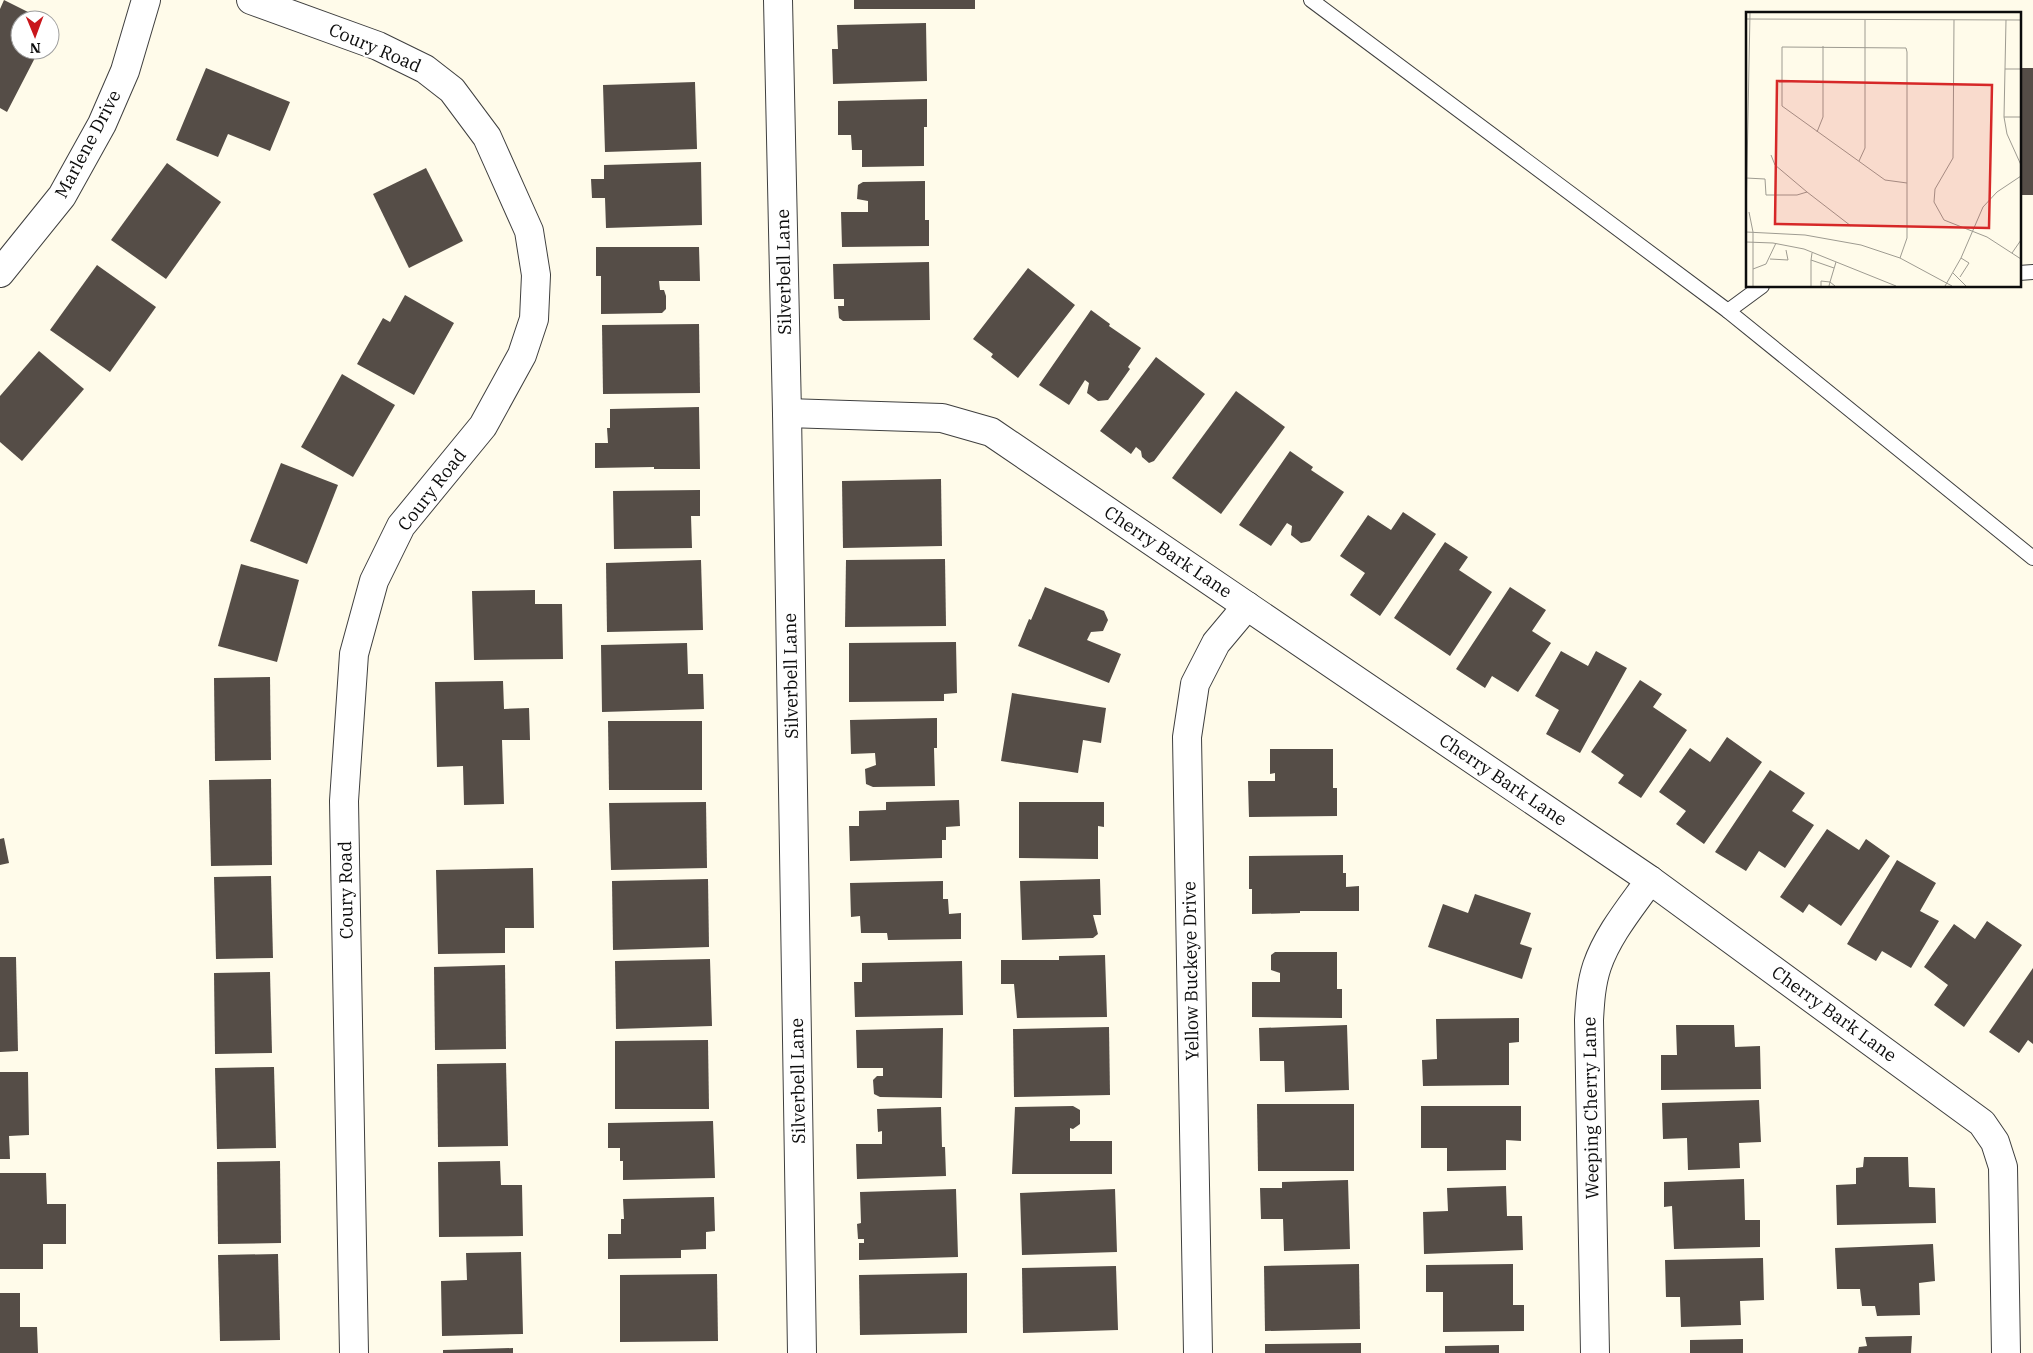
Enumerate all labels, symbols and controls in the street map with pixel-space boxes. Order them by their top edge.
north arrow [10,10,60,60]
inset map [1746,12,2020,288]
street label: Coury Road [326,18,425,77]
text: N [30,39,41,57]
street label: Marlene Drive [49,86,126,202]
street label: Silverbell Lane [771,209,796,335]
street label: Coury Road [392,444,471,535]
street label: Cherry Bark Lane [1100,500,1236,603]
street label: Silverbell Lane [778,613,803,739]
street label: Cherry Bark Lane [1435,728,1571,831]
street label: Coury Road [333,841,358,939]
street label: Yellow Buckeye Drive [1177,881,1204,1061]
street label: Cherry Bark Lane [1767,960,1901,1067]
street label: Weeping Cherry Lane [1577,1017,1604,1199]
street label: Silverbell Lane [785,1018,810,1144]

